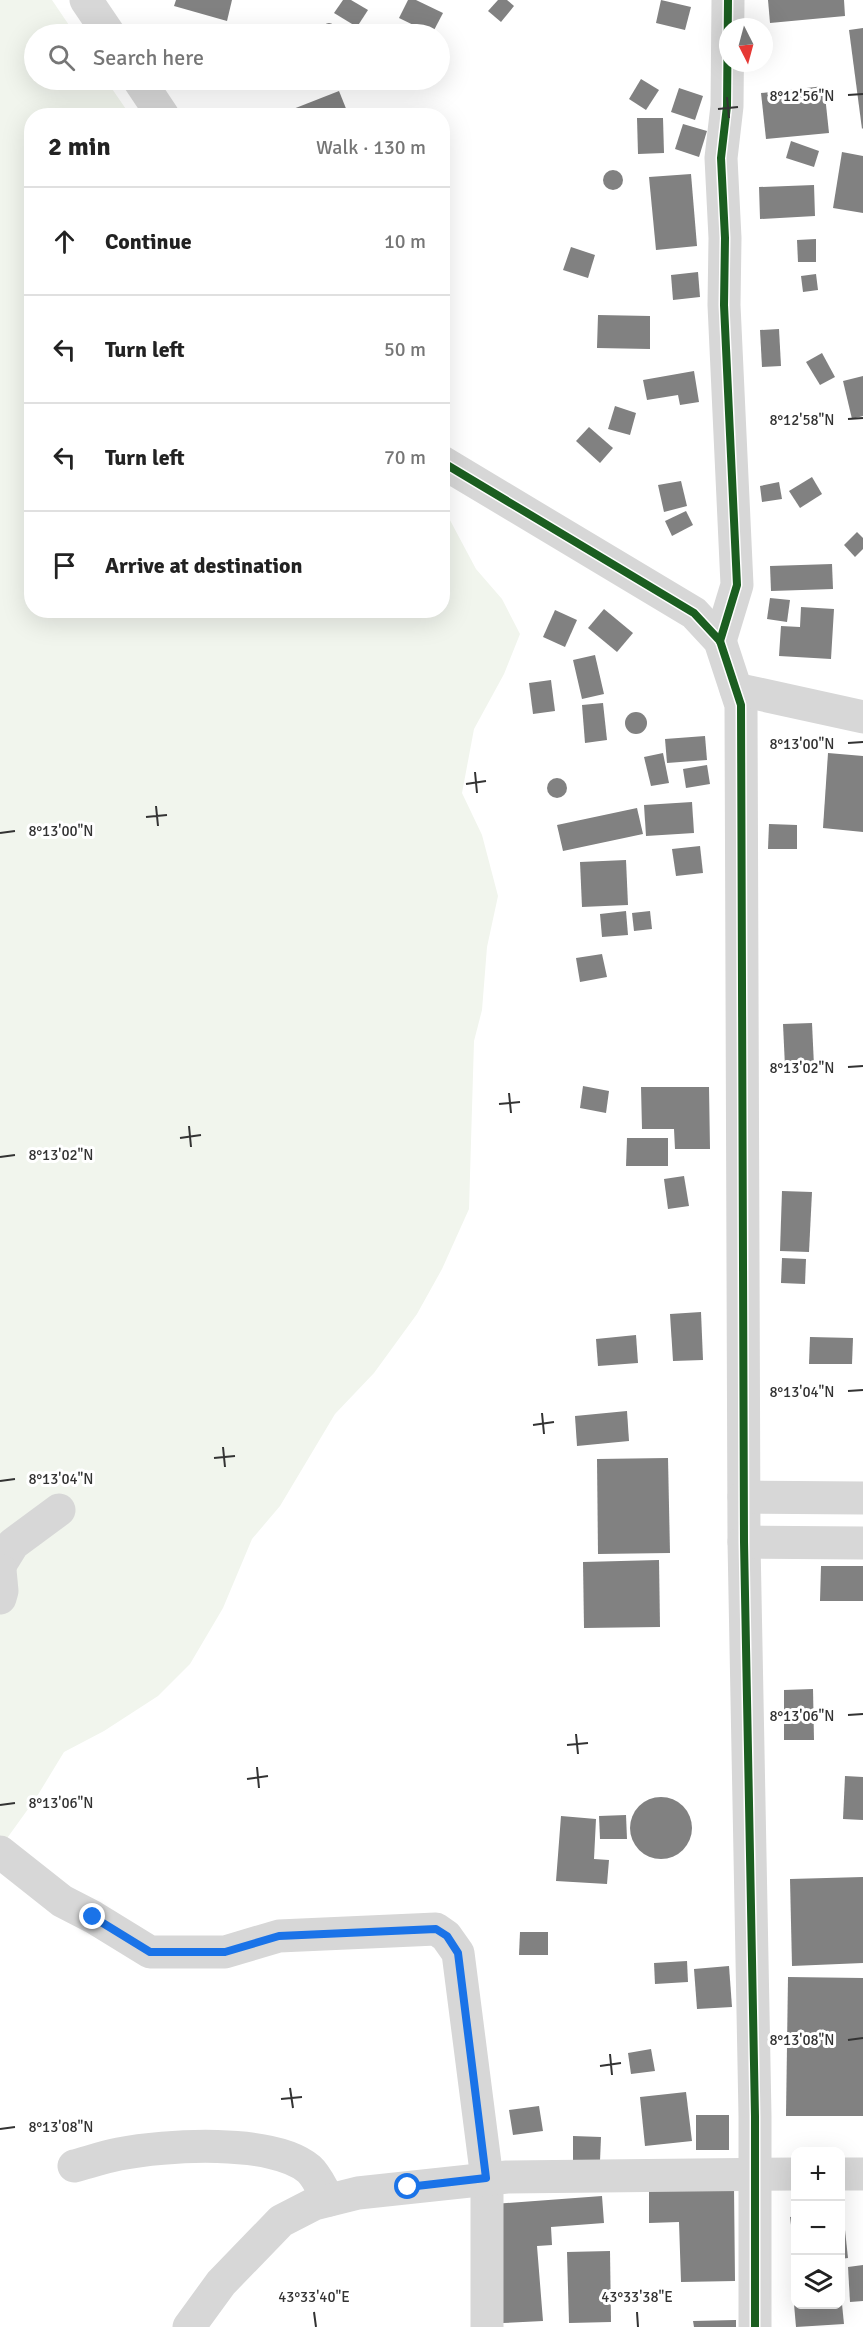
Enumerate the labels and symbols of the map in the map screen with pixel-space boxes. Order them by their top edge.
north arrow [719,18,773,72]
text: 8°12'56"N [769,87,835,105]
text: 8°12'58"N [769,411,835,429]
text: 8°13'00"N [769,735,835,753]
text: 8°13'00"N [28,822,94,840]
text: 8°13'02"N [769,1059,835,1077]
text: 8°13'02"N [28,1146,94,1164]
text: 8°13'04"N [769,1383,835,1401]
text: 8°13'04"N [28,1470,94,1488]
text: 8°13'06"N [769,1707,835,1725]
text: 8°13'06"N [28,1794,94,1812]
route end [79,1903,105,1929]
text: 8°13'08"N [769,2031,835,2049]
text: 8°13'08"N [28,2118,94,2136]
route start [394,2173,420,2199]
text: 43°33'40"E [278,2288,350,2306]
text: 43°33'38"E [601,2288,673,2306]

